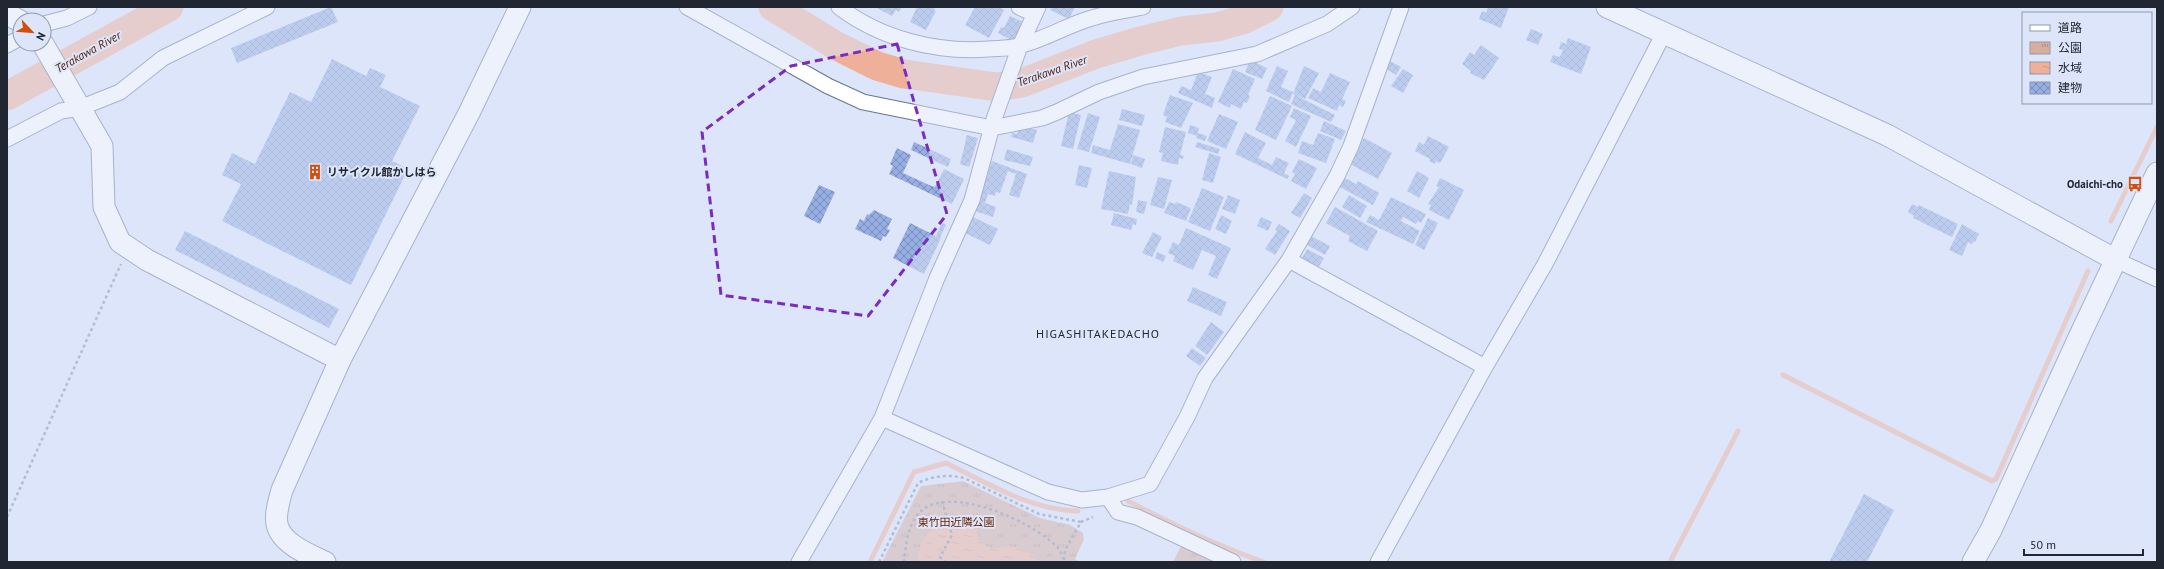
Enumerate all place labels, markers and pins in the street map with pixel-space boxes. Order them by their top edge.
building icon: リサイクル館かしはら [306,163,324,181]
place label: リサイクル館かしはら [327,165,436,179]
bus stop icon: Odaichi-cho [2126,175,2144,193]
place label: Odaichi-cho [2067,177,2123,191]

